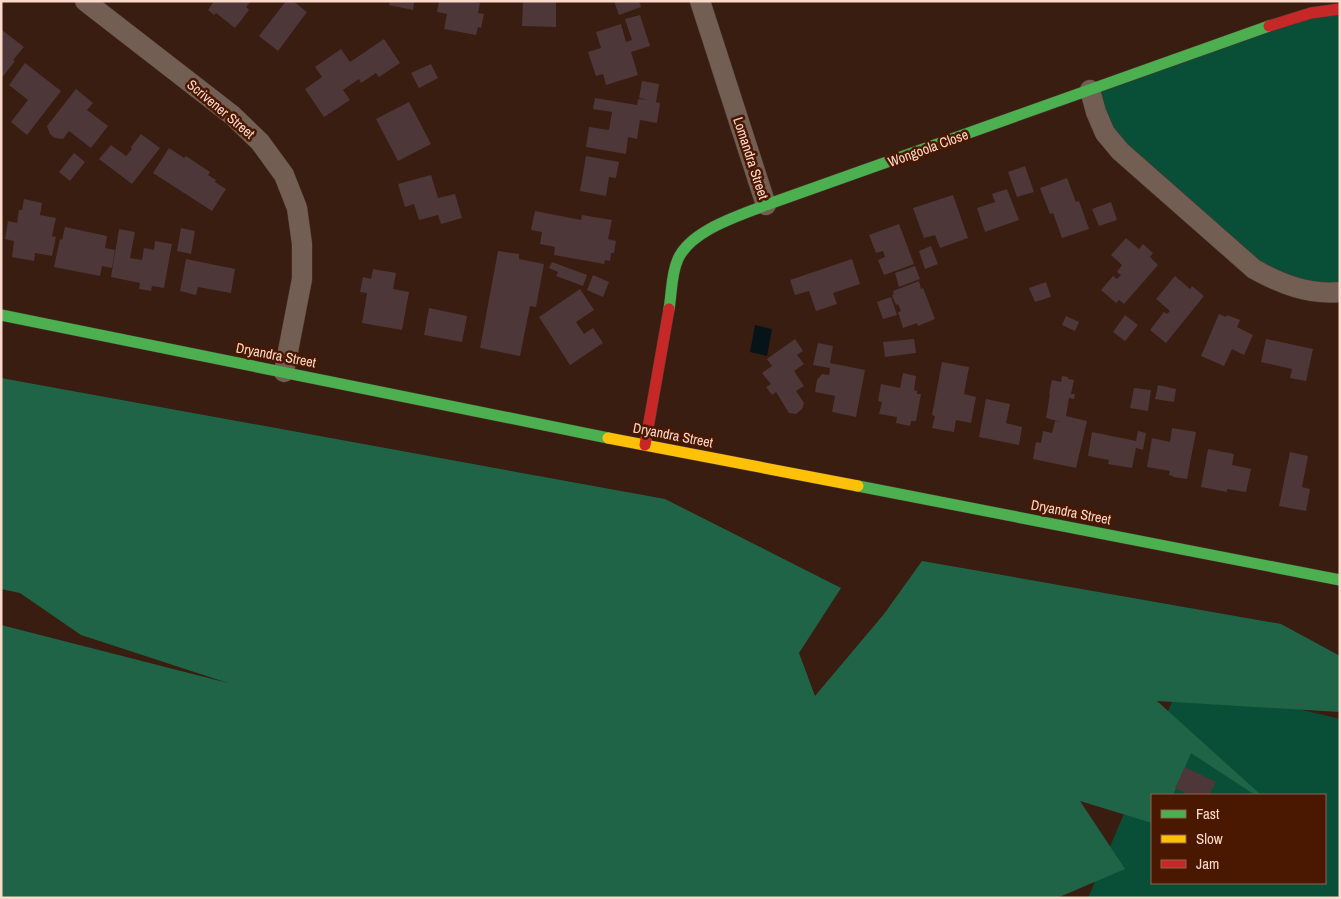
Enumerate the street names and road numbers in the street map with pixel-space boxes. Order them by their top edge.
street label: Scrivener Street [183,75,259,143]
street label: Lomandra Street [729,115,773,201]
street label: Wongoola Close [885,125,971,171]
street label: Dryandra Street [235,338,317,372]
street label: Dryandra Street [632,418,714,452]
street label: Dryandra Street [1030,495,1112,529]

